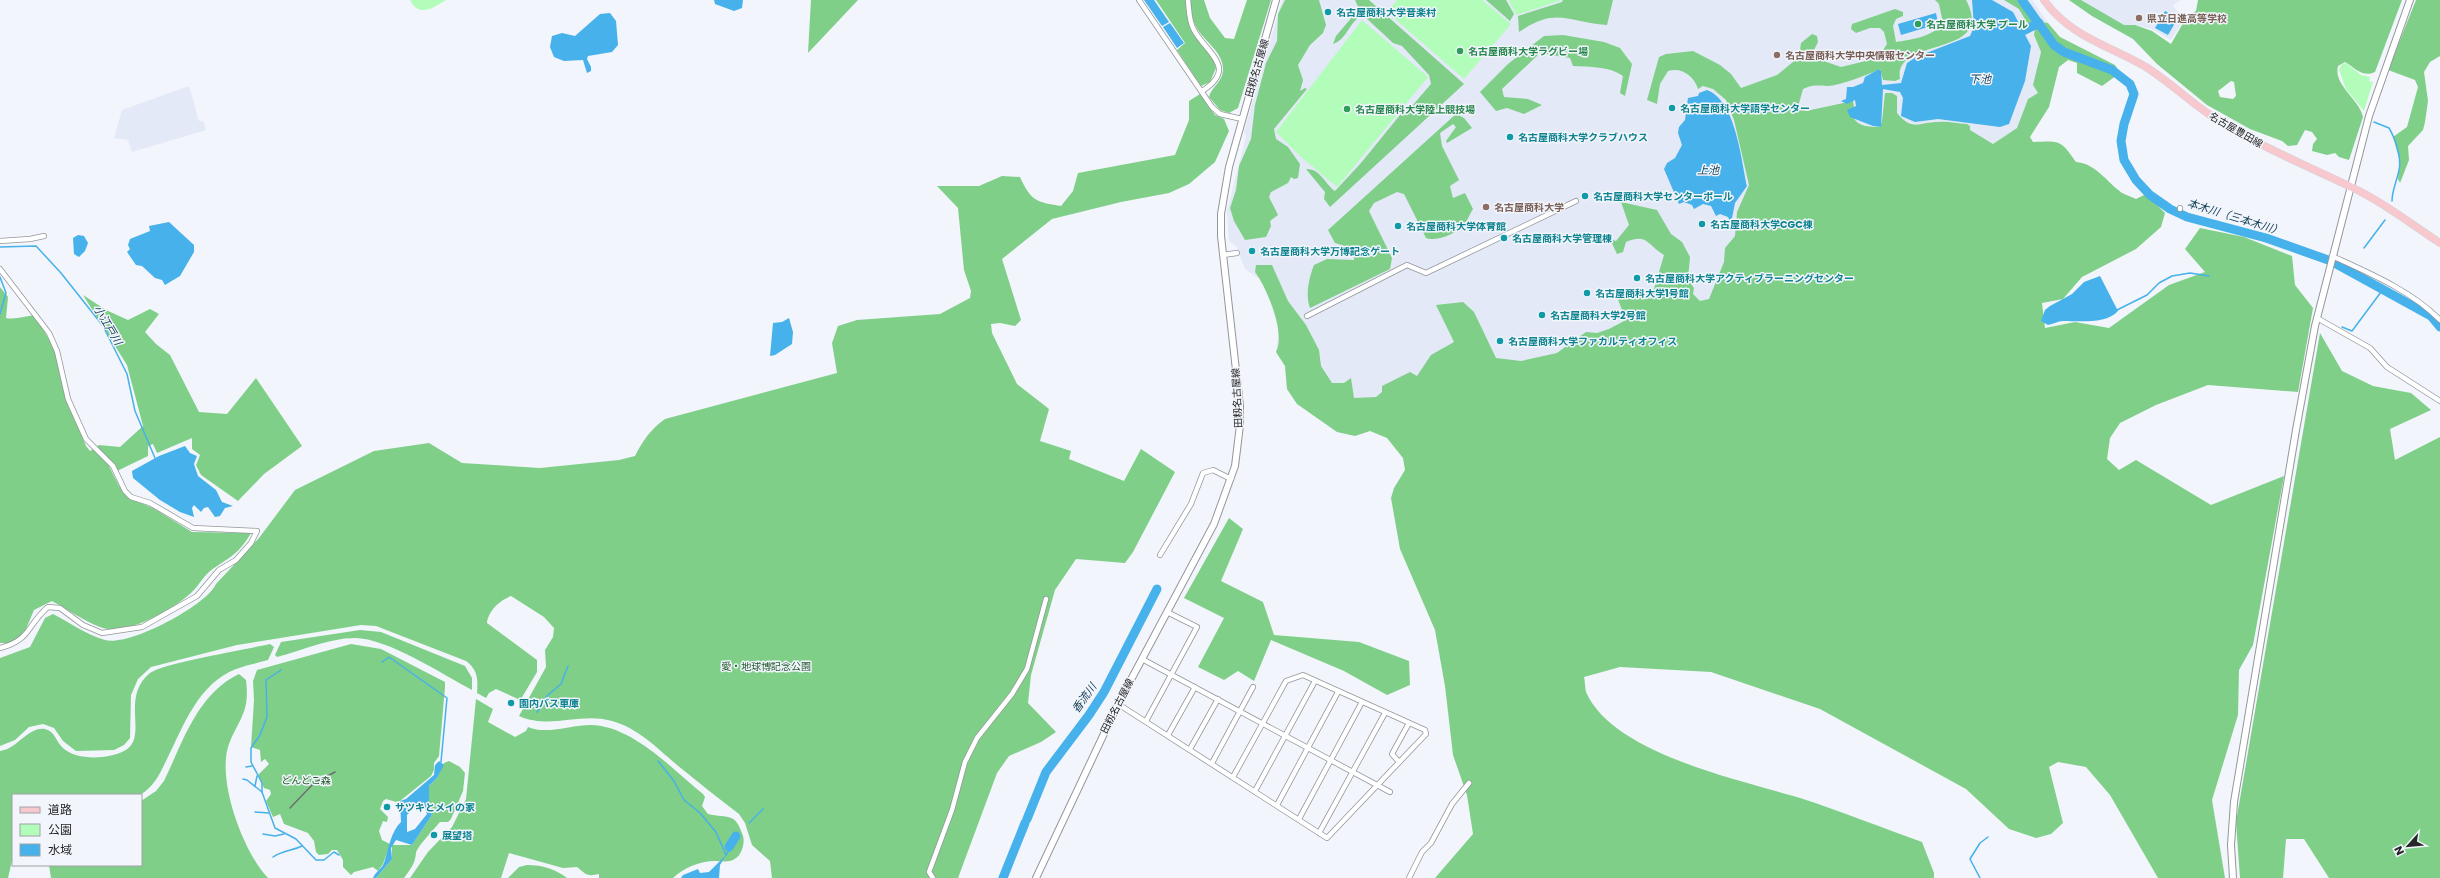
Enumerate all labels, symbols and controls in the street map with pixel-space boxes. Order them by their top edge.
place label: 名古屋商科大学音楽村 [1336,5,1436,20]
marker: 名古屋商科大学音楽村 [1323,7,1333,17]
place label: 県立日進高等学校 [2147,11,2227,26]
marker: 県立日進高等学校 [2134,13,2144,23]
place label: 名古屋商科大学 プール [1926,17,2028,32]
marker: 名古屋商科大学 プール [1913,19,1923,29]
street label: 田籾名古屋線 [1242,37,1272,99]
place label: 名古屋商科大学ラグビー場 [1468,44,1588,59]
marker: 名古屋商科大学ラグビー場 [1455,46,1465,56]
place label: 名古屋商科大学中央情報センター [1785,48,1935,63]
marker: 名古屋商科大学中央情報センター [1772,50,1782,60]
water label: 下池 [1969,71,1992,87]
place label: 名古屋商科大学語学センター [1680,101,1810,116]
place label: 名古屋商科大学陸上競技場 [1355,102,1475,117]
marker: 名古屋商科大学語学センター [1667,103,1677,113]
marker: 名古屋商科大学陸上競技場 [1342,104,1352,114]
street label: 名古屋豊田線 [2206,109,2266,151]
place label: 名古屋商科大学クラブハウス [1518,130,1648,145]
marker: 名古屋商科大学クラブハウス [1505,132,1515,142]
water label: 上池 [1697,162,1720,178]
place label: 名古屋商科大学センターポール [1593,189,1733,204]
marker: 名古屋商科大学センターポール [1580,191,1590,201]
water label: 本木川（三本木川） [2185,195,2285,239]
place label: 名古屋商科大学 [1494,200,1564,215]
marker: 名古屋商科大学 [1481,202,1491,212]
place label: 名古屋商科大学CGC棟 [1710,217,1813,232]
place label: 名古屋商科大学体育館 [1406,219,1506,234]
marker: 名古屋商科大学CGC棟 [1697,219,1707,229]
marker: 名古屋商科大学体育館 [1393,221,1403,231]
place label: 名古屋商科大学管理棟 [1512,231,1612,246]
marker: 名古屋商科大学管理棟 [1499,233,1509,243]
place label: 名古屋商科大学万博記念ゲート [1260,244,1400,259]
marker: 名古屋商科大学万博記念ゲート [1247,246,1257,256]
place label: 名古屋商科大学アクティブラーニングセンター [1645,271,1854,286]
marker: 名古屋商科大学アクティブラーニングセンター [1632,273,1642,283]
place label: 名古屋商科大学1号館 [1595,286,1689,301]
marker: 名古屋商科大学1号館 [1582,288,1592,298]
water label: 小江戸川 [90,302,127,349]
place label: 名古屋商科大学2号館 [1550,308,1646,323]
marker: 名古屋商科大学2号館 [1537,310,1547,320]
place label: 名古屋商科大学ファカルティオフィス [1508,334,1677,349]
marker: 名古屋商科大学ファカルティオフィス [1495,336,1505,346]
street label: 田籾名古屋線 [1228,368,1246,428]
park label: 愛・地球博記念公園 [721,659,811,674]
street label: 田籾名古屋線 [1097,676,1137,736]
water label: 香流川 [1068,679,1101,716]
place label: 園内バス車庫 [519,696,579,711]
marker: 園内バス車庫 [506,698,516,708]
park label: どんどこ森 [281,773,331,788]
legend [12,794,142,866]
place label: サツキとメイの家 [395,800,475,815]
text: 道路 [48,801,72,818]
marker: サツキとメイの家 [382,802,392,812]
text: 公園 [48,821,72,838]
north arrow [2388,826,2428,866]
place label: 展望塔 [442,828,473,843]
marker: 展望塔 [429,830,439,840]
text: 水域 [48,841,72,858]
text: N [2390,843,2408,858]

